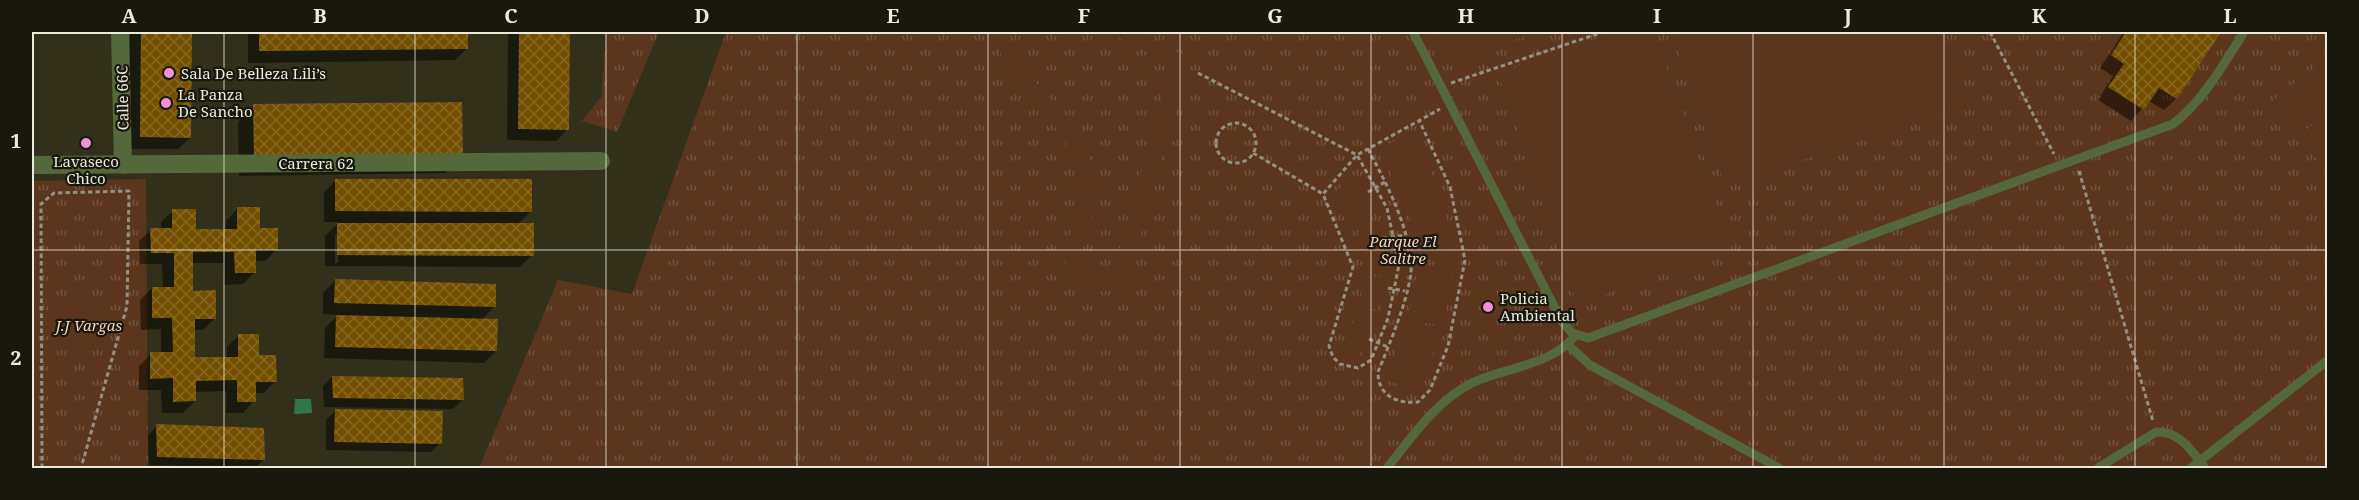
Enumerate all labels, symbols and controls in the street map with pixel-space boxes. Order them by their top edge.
text: A [121,2,137,29]
text: B [313,2,327,29]
text: C [504,2,518,29]
text: D [694,2,710,29]
text: E [886,2,900,29]
text: F [1078,2,1090,29]
text: G [1267,2,1283,29]
text: H [1458,2,1474,29]
text: I [1653,2,1661,29]
text: J [1843,2,1852,29]
text: K [2032,2,2047,29]
text: L [2223,2,2237,29]
place label: Sala De Belleza Lili’s [181,63,326,83]
street label: Calle 66C [111,65,133,131]
marker: Sala De Belleza Lili’s [162,66,176,80]
place label: La Panza De Sancho [178,84,253,121]
marker: La Panza De Sancho [159,96,173,110]
text: 1 [10,127,22,154]
marker: Lavaseco Chico [79,136,93,150]
place label: Lavaseco Chico [53,151,119,188]
street label: Carrera 62 [278,153,354,173]
park label: Parque El Salitre [1368,231,1437,268]
place label: Policia Ambiental [1500,288,1575,325]
marker: Policia Ambiental [1481,300,1495,314]
park label: J.J Vargas [53,315,122,335]
text: 2 [10,344,22,371]

